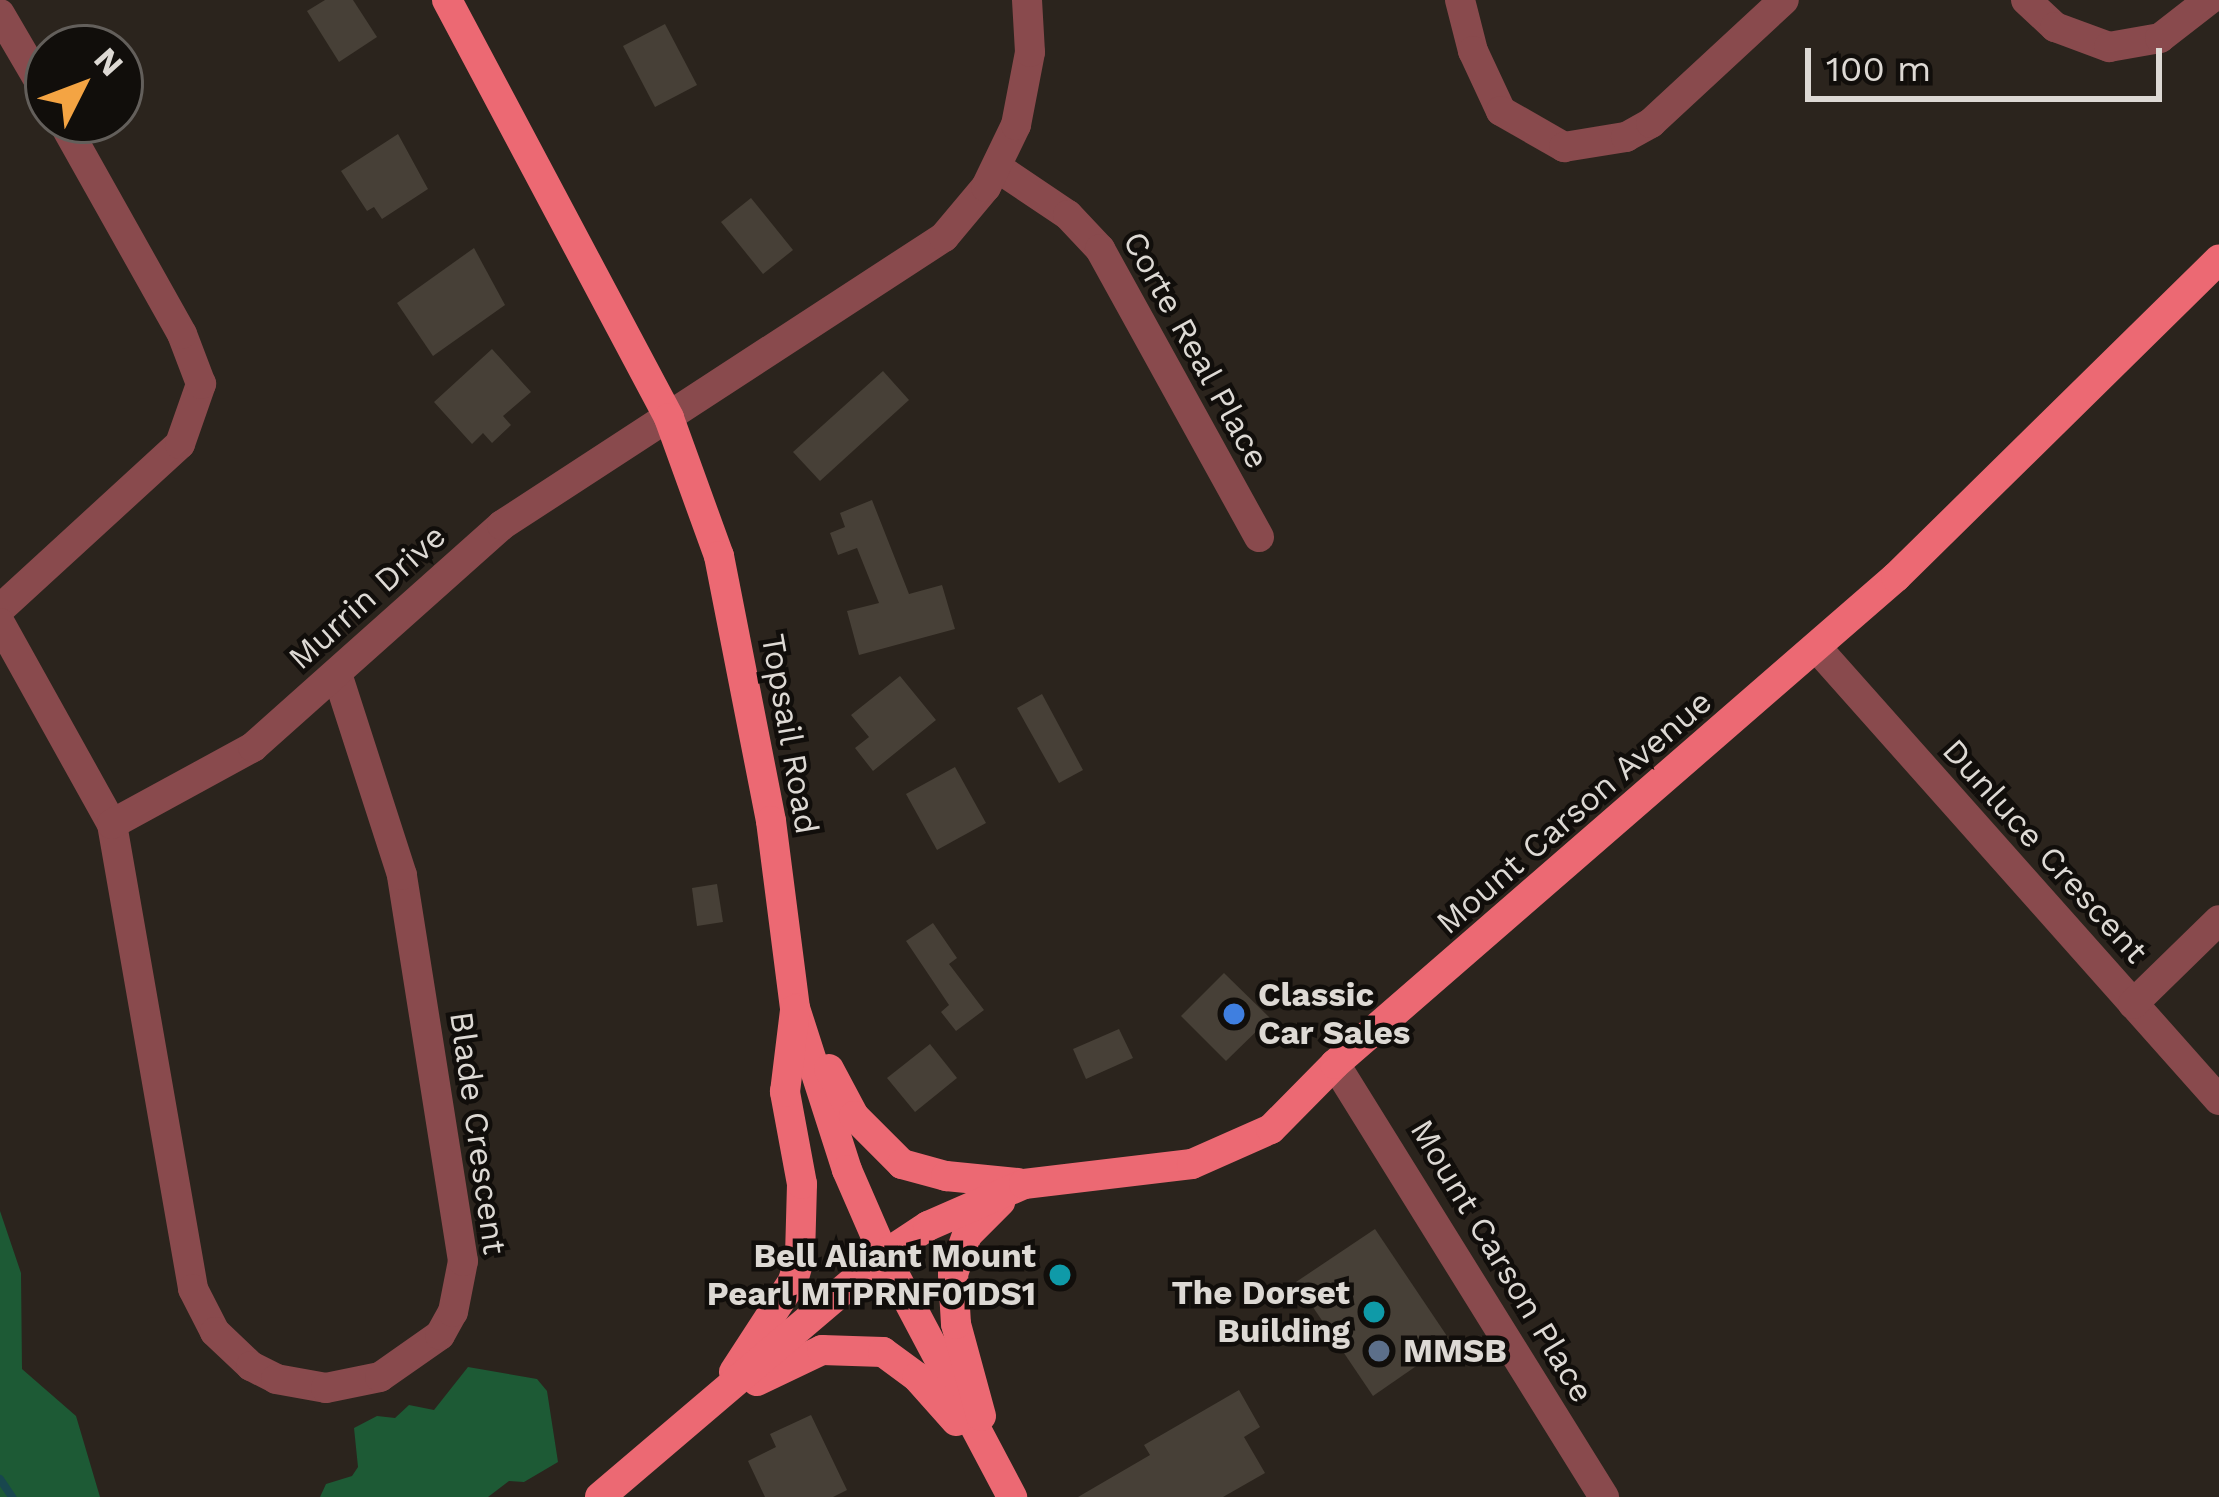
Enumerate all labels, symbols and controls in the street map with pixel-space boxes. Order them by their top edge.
north arrow [24,24,144,144]
scale bar [1811,24,2168,98]
text: N [86,39,132,84]
text: 100 m [1826,48,1931,90]
street label: Corte Real Place [1114,224,1278,476]
street label: Murrin Drive [280,516,454,678]
street label: Topsail Road [753,630,827,838]
street label: Mount Carson Avenue [1428,681,1720,943]
street label: Dunluce Crescent [1934,731,2156,971]
place label: Classic Car Sales [1258,975,1411,1053]
marker: Classic Car Sales [1221,1001,1247,1027]
street label: Blade Crescent [441,1009,515,1257]
street label: Mount Carson Place [1402,1112,1602,1410]
place label: Bell Aliant Mount Pearl MTPRNF01DS1 [706,1236,1036,1314]
marker: Bell Aliant Mount Pearl MTPRNF01DS1 [1047,1262,1073,1288]
place label: The Dorset Building [1172,1273,1350,1351]
marker: The Dorset Building [1361,1299,1387,1325]
place label: MMSB [1403,1331,1507,1371]
marker: MMSB [1366,1338,1392,1364]

